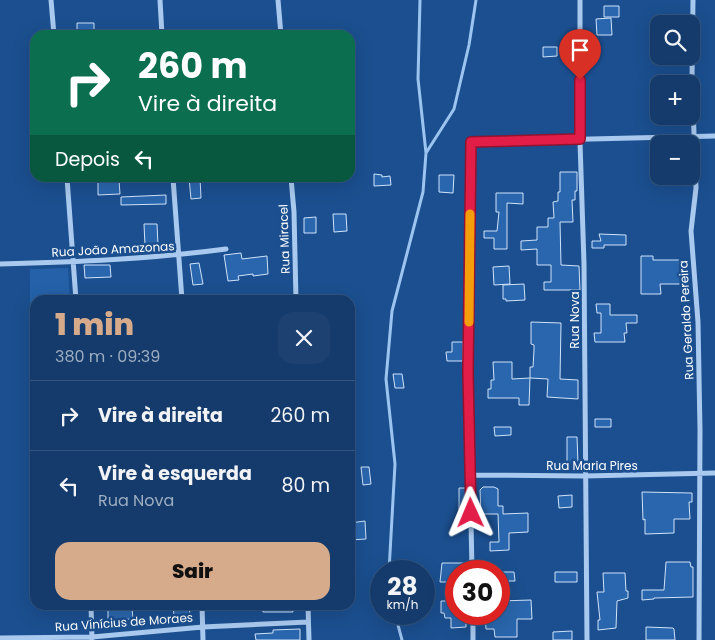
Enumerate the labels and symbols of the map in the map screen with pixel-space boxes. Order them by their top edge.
pin [559,29,601,80]
street label: Rua Miracel [274,204,294,274]
street label: Rua João Amazonas [51,237,175,261]
street label: Rua Geraldo Pereira [674,260,698,380]
street label: Rua Nova [566,291,583,349]
street label: Rua Maria Pires [546,457,638,474]
position arrow [444,486,496,538]
speed limit sign: 30 [445,560,510,625]
street label: Rua Vinícius de Moraes [54,609,194,635]

